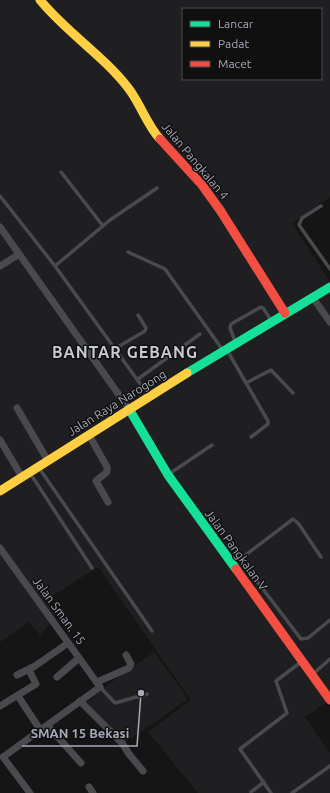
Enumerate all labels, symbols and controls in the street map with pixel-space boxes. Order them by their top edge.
legend [182,8,322,80]
text: Lancar [218,17,254,30]
text: Padat [218,37,249,50]
text: Macet [218,57,252,70]
street label: Jalan Pangkalan 4 [160,120,231,202]
district label: BANTAR GEBANG [52,343,198,361]
street label: Jalan Raya Narogong [65,367,168,438]
street label: Jalan Pangkalan V [203,507,270,593]
street label: Jalan Sman. 15 [31,575,88,647]
callout: SMAN 15 Bekasi [22,721,137,746]
text: SMAN 15 Bekasi [31,726,129,740]

